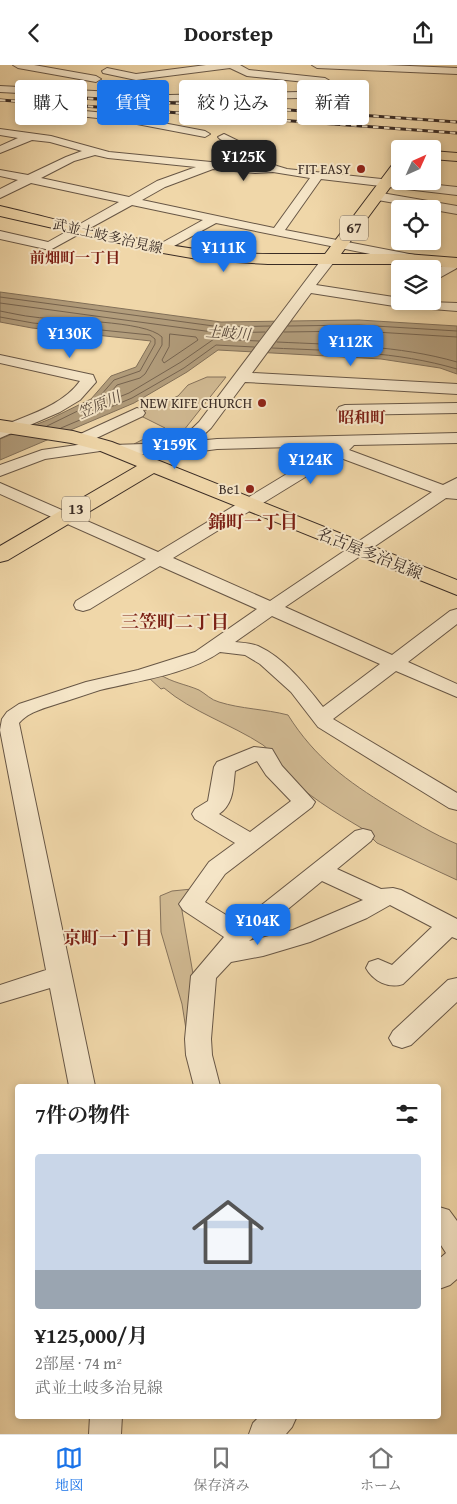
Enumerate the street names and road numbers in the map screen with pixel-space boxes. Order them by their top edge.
street label: 武並土岐多治見線 [51,214,165,258]
road number: 67 [340,215,368,241]
road number: 13 [62,497,90,521]
street label: 名古屋多治見線 [314,521,426,585]

